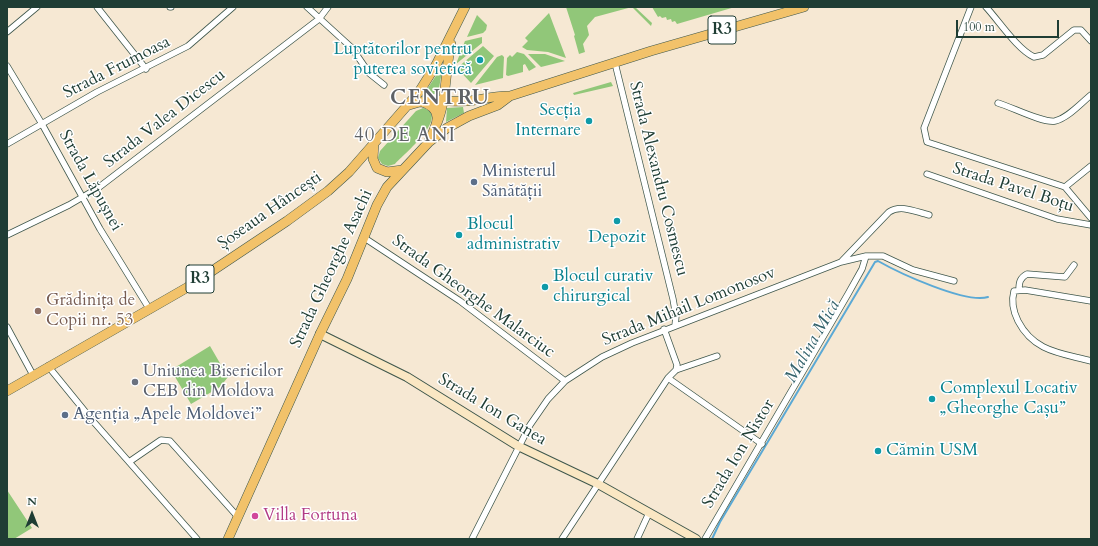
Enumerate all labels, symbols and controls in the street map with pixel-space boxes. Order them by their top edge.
scale bar [958,12,1061,38]
road number: R3 [708,16,736,44]
text: 100 m [963,19,995,35]
street label: Strada Frumoasa [60,32,174,104]
place label: Luptătorilor pentru puterea sovietică [334,40,472,80]
marker: Luptătorilor pentru puterea sovietică [475,55,485,65]
street label: Strada Valea Dicescu [100,65,230,173]
street label: Strada Alexandru Cosmescu [624,80,692,278]
district label: CENTRU [390,86,490,112]
place label: Secția Internare [515,101,581,141]
marker: Secția Internare [584,116,594,126]
district label: 40 DE ANI [354,126,456,148]
street label: Strada Lăpușnei [54,127,126,235]
street label: Strada Pavel Boțu [950,159,1076,217]
place label: Ministerul Sănătății [482,162,556,202]
street label: Șoseaua Hâncești [214,168,326,254]
marker: Ministerul Sănătății [469,177,479,187]
street label: Strada Gheorghe Asachi [286,187,378,351]
place label: Blocul administrativ [467,215,560,255]
marker: Depozit [612,216,622,226]
place label: Depozit [588,228,646,248]
marker: Blocul administrativ [454,230,464,240]
street label: Strada Gheorghe Malarciuc [388,231,558,363]
street label: Strada Mihail Lomonosov [599,263,779,351]
road number: R3 [186,265,214,293]
place label: Blocul curativ chirurgical [553,267,653,307]
marker: Blocul curativ chirurgical [540,282,550,292]
place label: Grădinița de Copii nr. 53 [46,291,135,331]
water label: Malina Mică [781,297,845,387]
marker: Grădinița de Copii nr. 53 [33,306,43,316]
place label: Uniunea Bisericilor CEB din Moldova [143,362,283,402]
street label: Strada Ion Ganea [434,370,550,450]
marker: Uniunea Bisericilor CEB din Moldova [130,377,140,387]
place label: Complexul Locativ „Gheorghe Cașu” [940,379,1078,419]
marker: Complexul Locativ „Gheorghe Cașu” [927,394,937,404]
street label: Strada Ion Nistor [698,396,780,512]
place label: Agenția „Apele Moldovei” [73,405,262,425]
marker: Agenția „Apele Moldovei” [60,410,70,420]
place label: Cămin USM [886,441,978,461]
marker: Cămin USM [873,446,883,456]
north arrow [12,494,52,534]
text: N [27,494,37,509]
place label: Villa Fortuna [263,506,358,526]
marker: Villa Fortuna [250,511,260,521]

